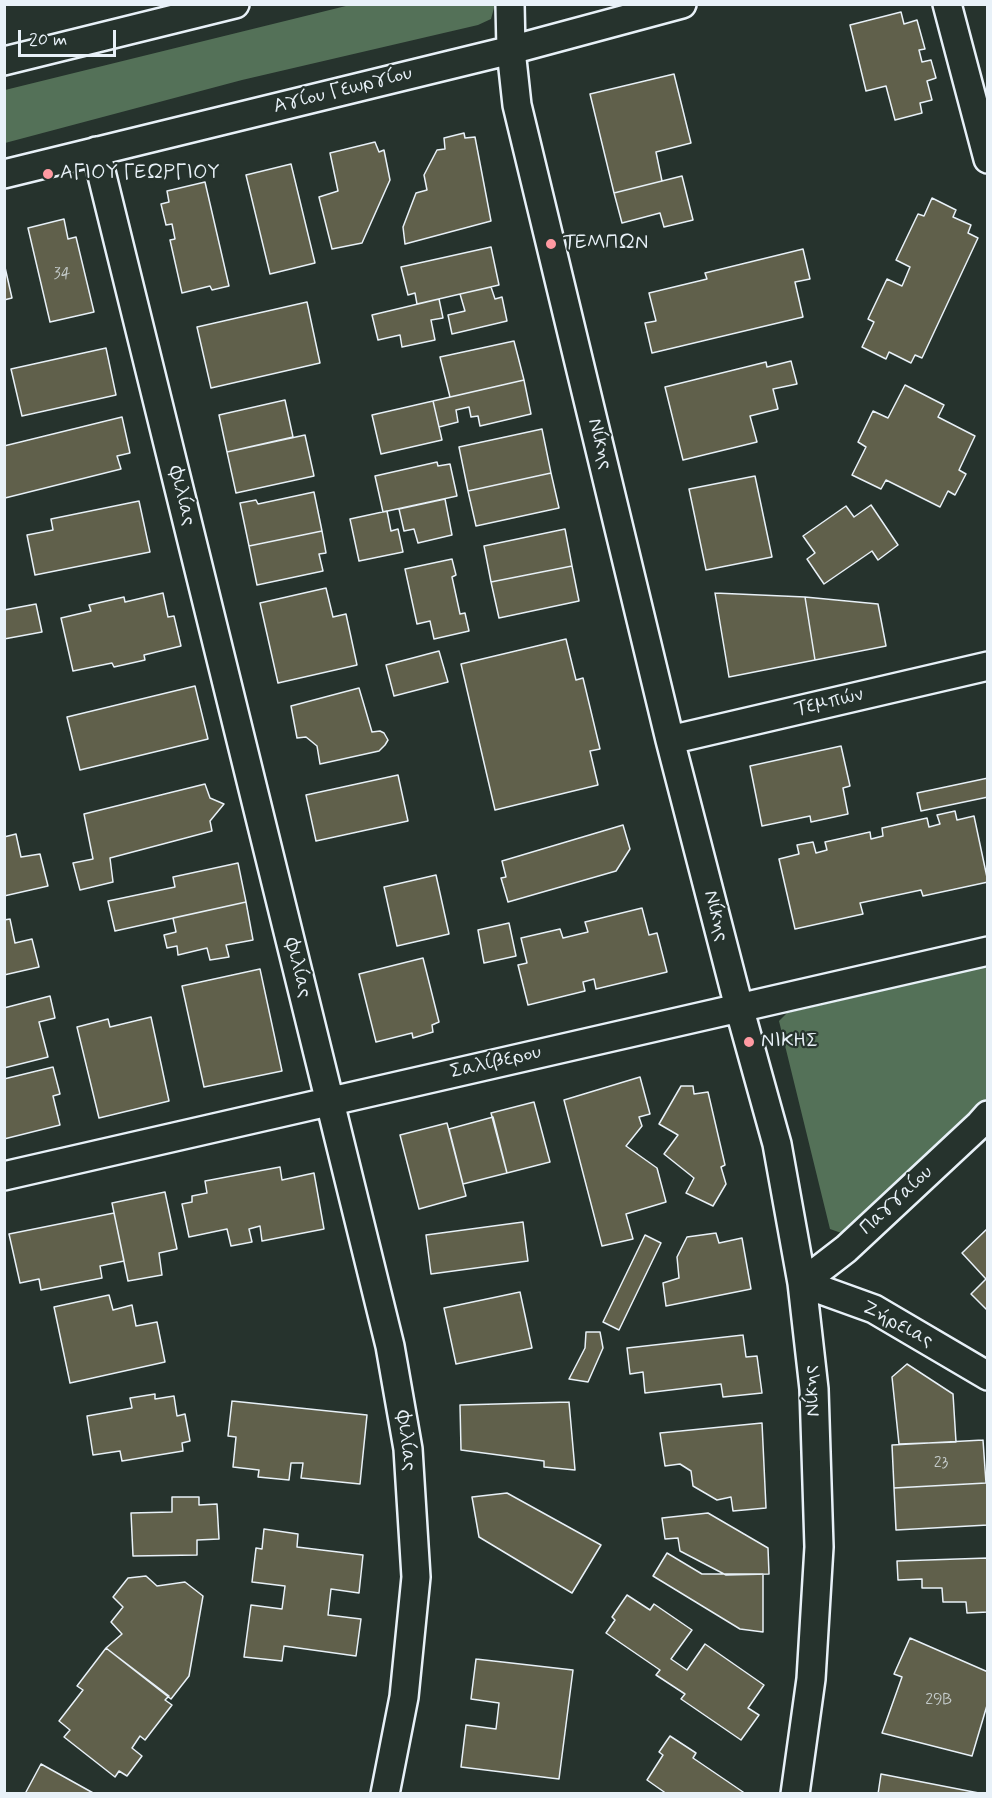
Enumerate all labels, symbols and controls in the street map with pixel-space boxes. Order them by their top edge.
scale bar [21,18,118,56]
text: 20 m [29,28,67,52]
street label: Αγίου Γεωργίου [271,62,415,120]
place label: ΑΓΙΟΥ ΓΕΩΡΓΙΟΥ [60,162,220,186]
marker: ΑΓΙΟΥ ΓΕΩΡΓΙΟΥ [41,167,55,181]
place label: ΤΕΜΠΩΝ [563,232,648,256]
marker: ΤΕΜΠΩΝ [544,237,558,251]
house number: 34 [54,265,70,285]
street label: Νίκης [581,416,617,472]
street label: Φιλίας [162,464,200,528]
street label: Τεμπών [792,683,866,723]
street label: Νίκης [697,888,733,944]
street label: Φιλίας [278,936,316,1000]
place label: ΝΙΚΗΣ [761,1030,818,1054]
marker: ΝΙΚΗΣ [742,1035,756,1049]
street label: Σαλίβερου [448,1041,544,1085]
street label: Παγγαίου [855,1161,939,1241]
street label: Ζήρειας [857,1296,937,1354]
street label: Νίκης [799,1364,827,1418]
street label: Φιλίας [389,1409,421,1473]
house number: 23 [934,1454,948,1474]
house number: 29Β [925,1691,953,1711]

